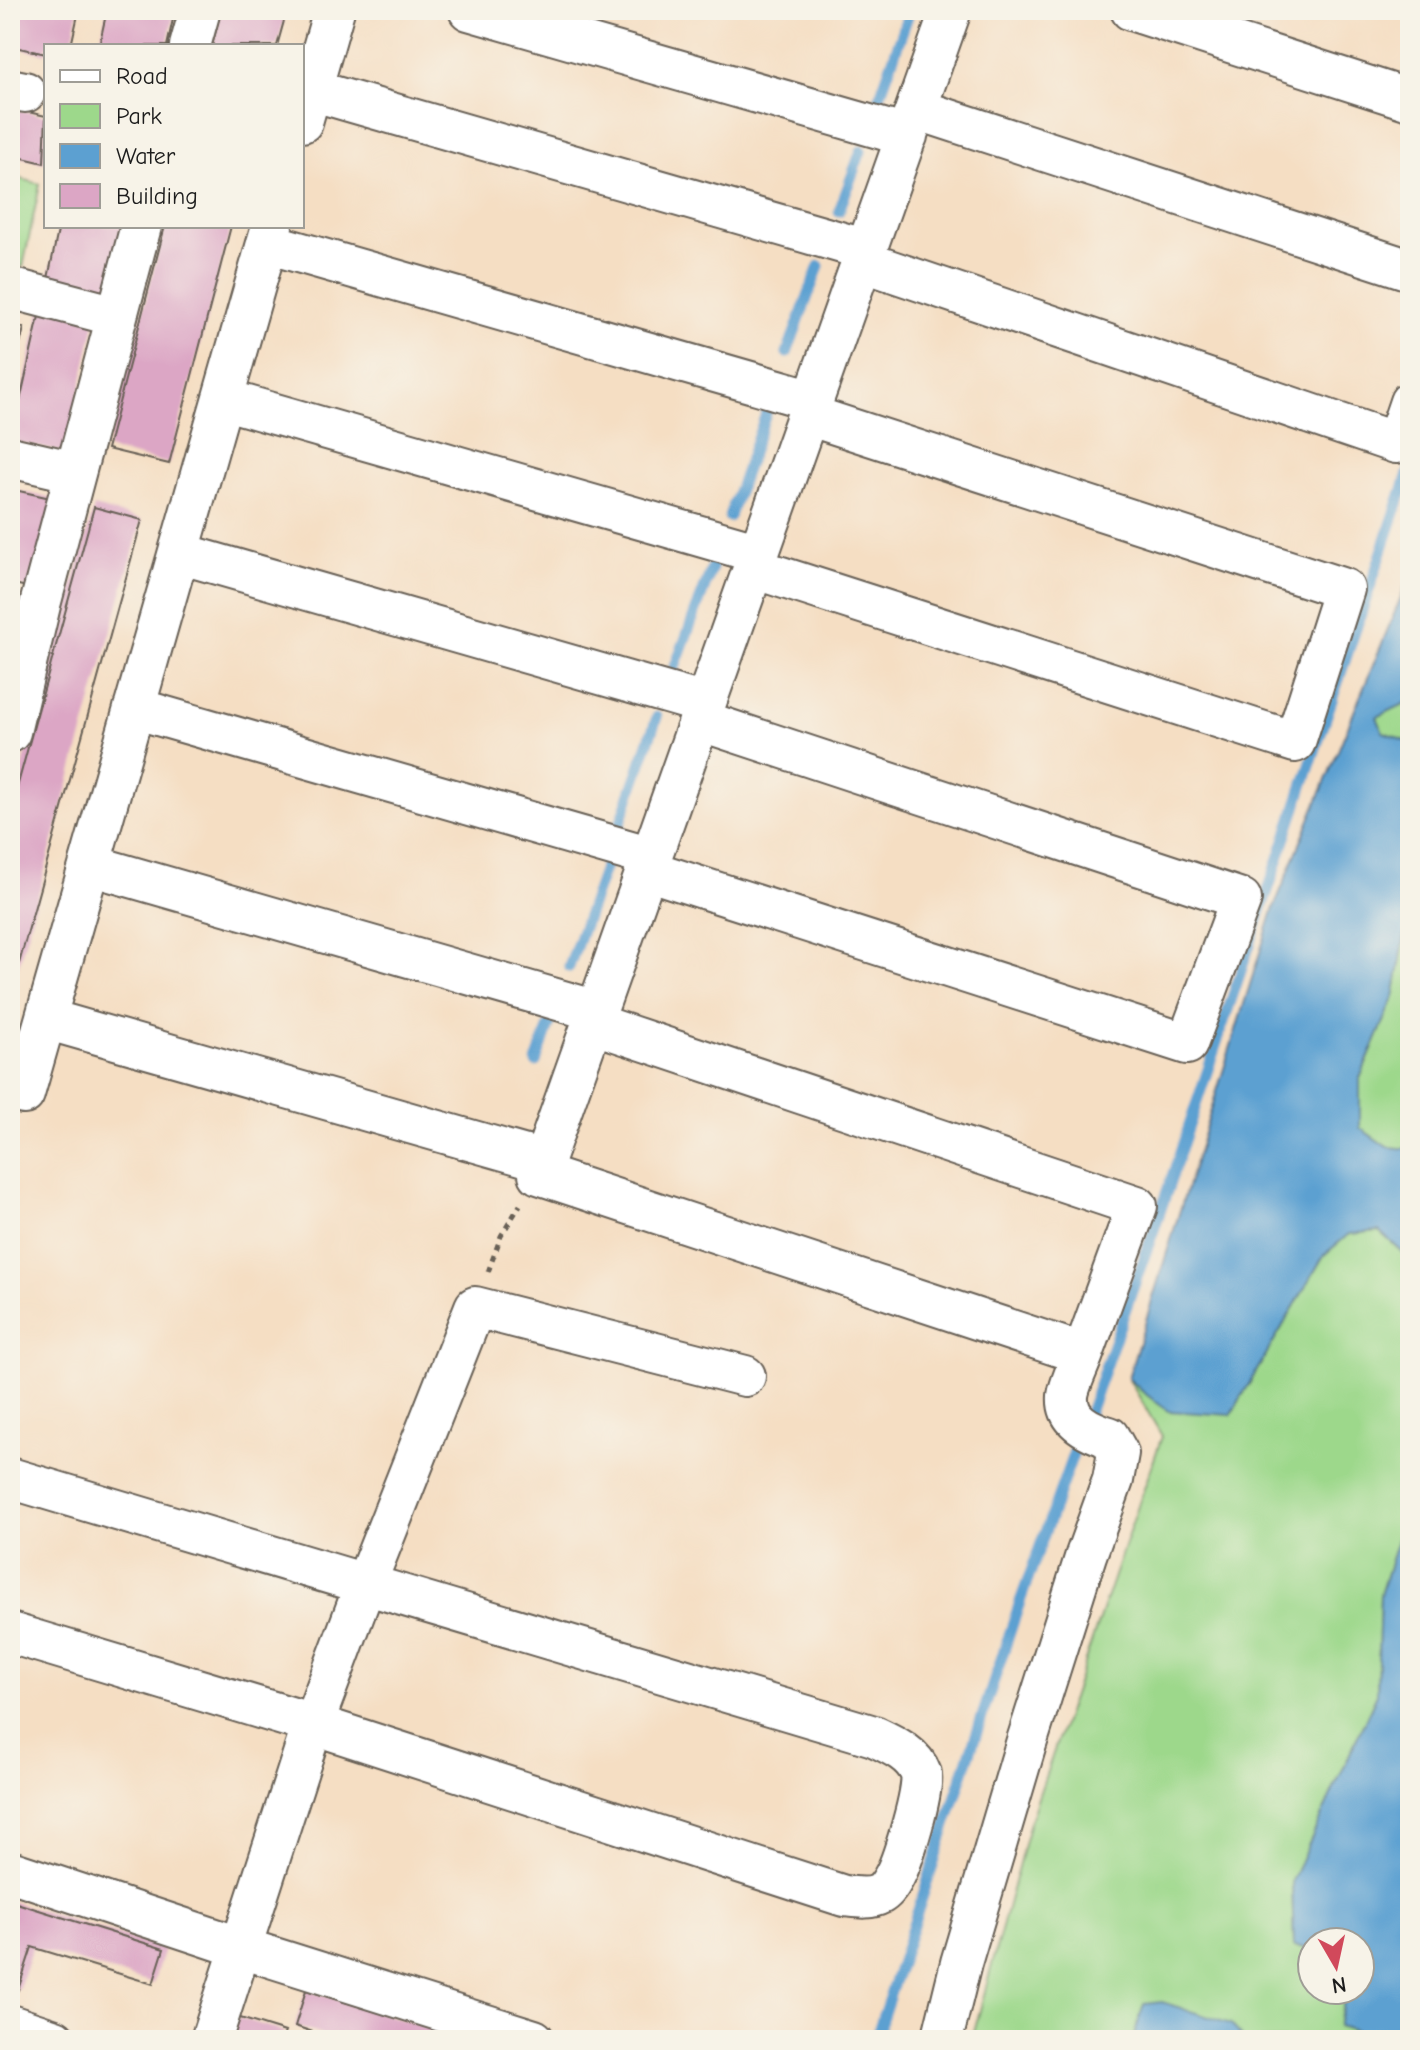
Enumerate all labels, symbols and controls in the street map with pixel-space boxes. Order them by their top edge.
legend [44,44,304,228]
text: Road [116,62,168,90]
text: Park [116,102,162,130]
text: Water [116,142,176,170]
text: Building [116,182,198,210]
north arrow [1296,1926,1376,2006]
text: N [1330,1971,1348,1999]

